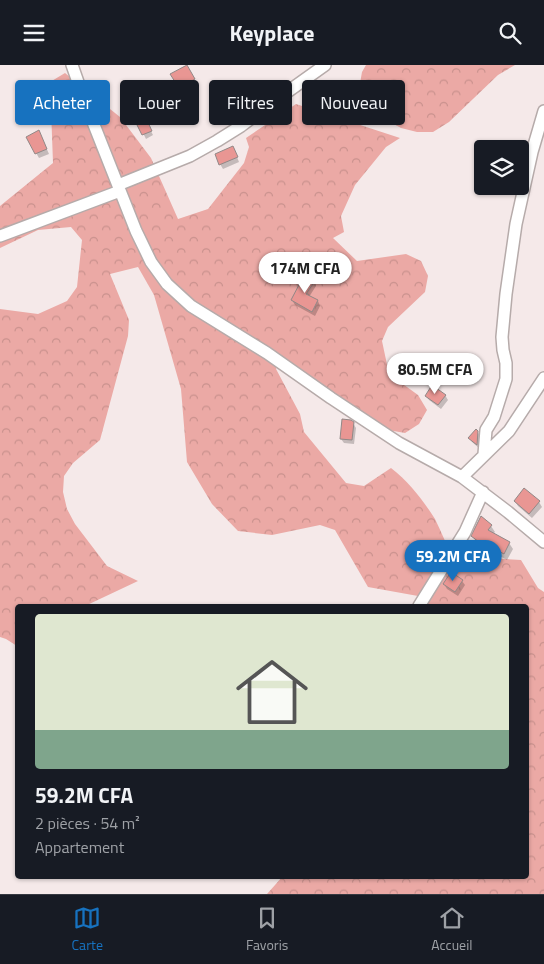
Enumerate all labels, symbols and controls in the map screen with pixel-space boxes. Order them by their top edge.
text: Keyplace [230,16,314,50]
icon: menu [20,19,48,47]
icon: search [496,19,524,47]
chip: Acheter [15,80,110,125]
chip: Louer [120,80,199,125]
chip: Filtres [209,80,292,125]
chip: Nouveau [302,80,405,125]
map controls [474,140,529,195]
button: layers [474,140,529,195]
pin: 174M CFA [253,251,357,294]
text: 174M CFA [270,256,340,280]
pin: 80.5M CFA [378,353,492,395]
text: 80.5M CFA [398,357,472,381]
pin: 59.2M CFA [396,539,510,582]
text: 59.2M CFA [416,544,490,568]
icon: home [227,647,317,737]
text: 59.2M CFA [35,779,133,811]
text: 2 pièces · 54 m² [35,811,140,835]
text: Appartement [35,835,124,859]
tab: Carte [72,904,103,955]
tab: Favoris [246,904,288,955]
tab: Accueil [431,904,472,955]

